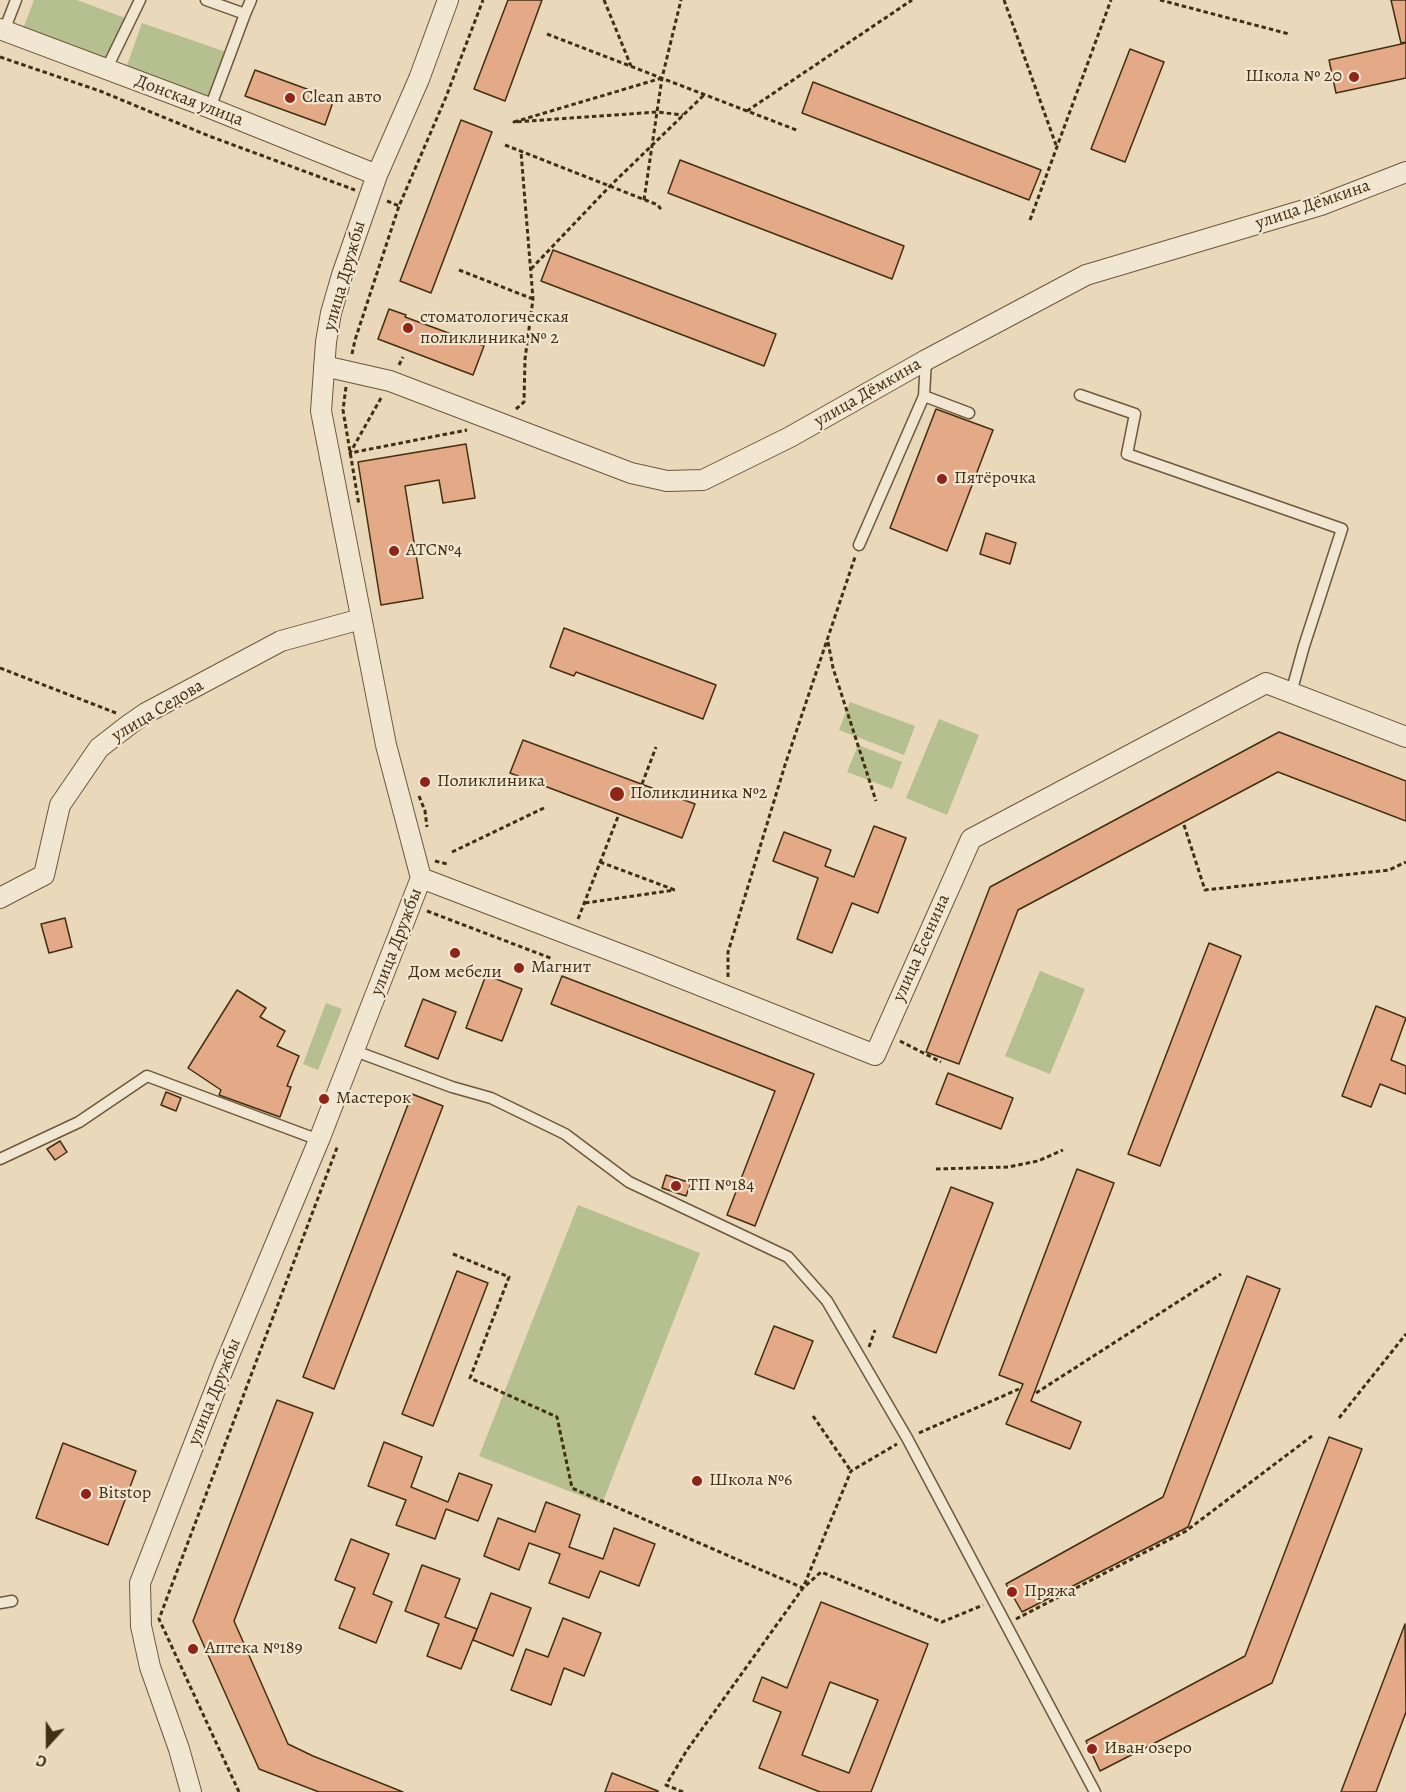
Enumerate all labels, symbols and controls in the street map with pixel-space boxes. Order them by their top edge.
place label: Школа № 20 [1245,66,1342,88]
street label: Донская улица [132,70,246,132]
marker: Школа № 20 [1347,70,1361,84]
place label: Сlean авто [302,87,381,109]
marker: Сlean авто [283,91,297,105]
street label: улица Дёмкина [1253,175,1373,235]
street label: улица Дружбы [319,219,371,333]
place label: стоматологическая поликлиника № 2 [420,307,569,350]
marker: стоматологическая поликлиника № 2 [401,321,415,335]
street label: улица Дёмкина [811,354,925,432]
place label: Пятёрочка [954,468,1036,490]
marker: Пятёрочка [935,472,949,486]
place label: АТС№4 [406,540,462,562]
marker: АТС№4 [387,544,401,558]
street label: улица Седова [108,675,208,747]
place label: Поликлиника [437,771,545,793]
marker: Поликлиника [418,775,432,789]
place label: Поликлиника №2 [630,783,767,805]
marker: Поликлиника №2 [608,785,626,803]
street label: улица Дружбы [367,885,427,999]
street label: улица Есенина [889,891,955,1005]
marker: Дом мебели [448,946,462,960]
place label: Магнит [531,957,591,979]
marker: Магнит [512,961,526,975]
place label: Дом мебели [408,962,502,984]
place label: Мастерок [336,1088,411,1110]
marker: Мастерок [317,1092,331,1106]
place label: ТП №184 [688,1175,754,1197]
marker: ТП №184 [669,1179,683,1193]
street label: улица Дружбы [184,1335,246,1449]
place label: Школа №6 [709,1470,792,1492]
marker: Школа №6 [690,1474,704,1488]
place label: Bitstop [98,1483,151,1505]
marker: Bitstop [79,1487,93,1501]
place label: Пряжа [1024,1581,1076,1603]
marker: Пряжа [1005,1585,1019,1599]
place label: Аптека №189 [205,1638,303,1660]
marker: Аптека №189 [186,1642,200,1656]
north arrow [18,1714,78,1774]
place label: Иван озеро [1104,1738,1192,1760]
marker: Иван озеро [1085,1742,1099,1756]
text: С [33,1749,50,1773]

